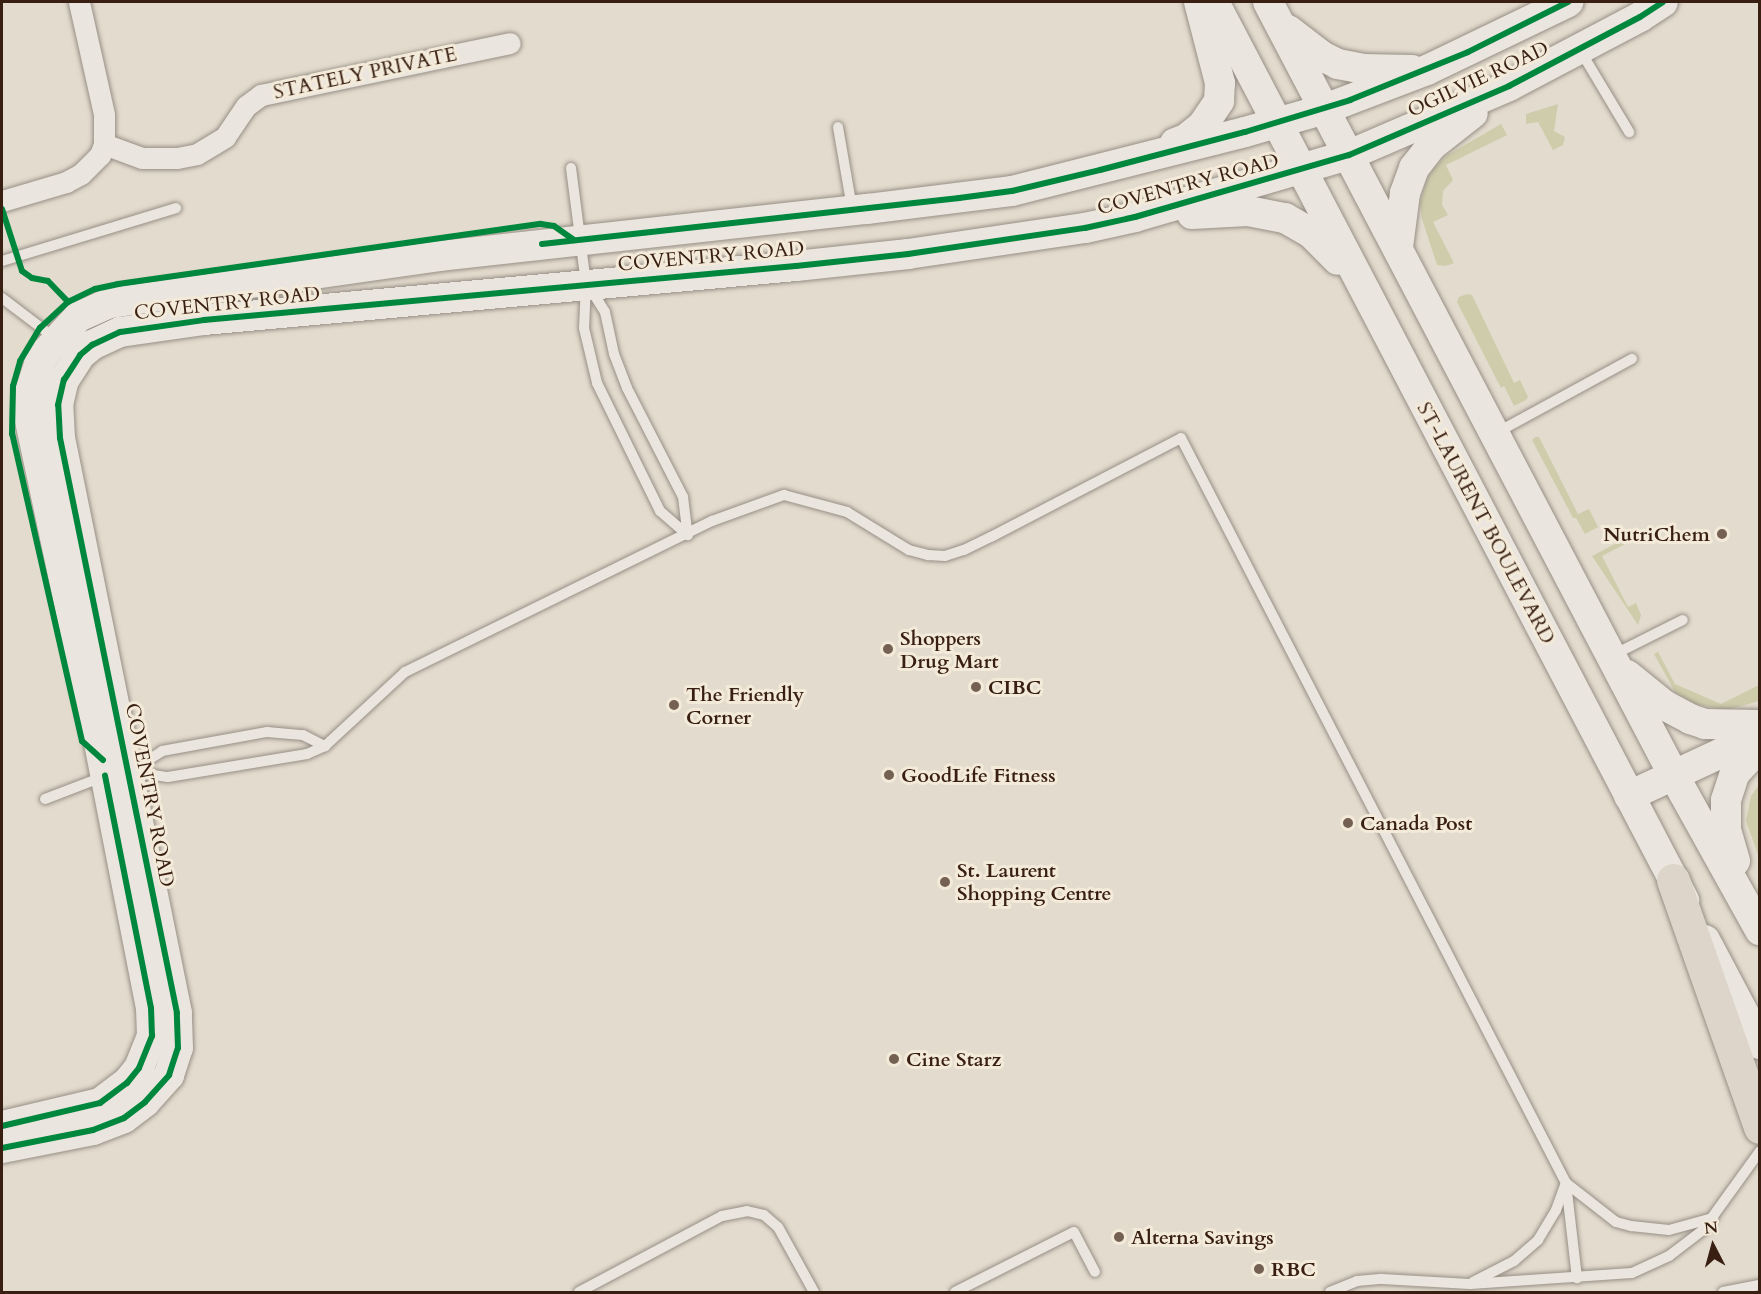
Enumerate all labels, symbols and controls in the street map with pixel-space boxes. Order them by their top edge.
street label: OGILVIE ROAD [1404,36,1552,122]
street label: STATELY PRIVATE [271,42,459,104]
street label: COVENTRY ROAD [1095,148,1281,220]
street label: COVENTRY ROAD [617,236,805,276]
street label: COVENTRY ROAD [133,281,321,325]
street label: ST-LAURENT BOULEVARD [1412,398,1560,648]
place label: NutriChem [1603,522,1710,546]
marker: NutriChem [1715,527,1729,541]
place label: Shoppers Drug Mart [900,626,999,673]
marker: Shoppers Drug Mart [881,642,895,656]
place label: CIBC [988,675,1041,699]
marker: CIBC [969,680,983,694]
place label: The Friendly Corner [686,682,804,729]
marker: The Friendly Corner [667,698,681,712]
street label: COVENTRY ROAD [120,701,180,889]
place label: GoodLife Fitness [901,763,1056,787]
marker: GoodLife Fitness [882,768,896,782]
place label: Canada Post [1360,811,1472,835]
marker: Canada Post [1341,816,1355,830]
place label: St. Laurent Shopping Centre [957,858,1111,905]
marker: St. Laurent Shopping Centre [938,875,952,889]
place label: Cine Starz [906,1047,1001,1071]
marker: Cine Starz [887,1052,901,1066]
north arrow [1683,1216,1743,1276]
text: N [1703,1216,1719,1240]
place label: Alterna Savings [1131,1225,1274,1249]
marker: Alterna Savings [1112,1230,1126,1244]
place label: RBC [1271,1257,1316,1281]
marker: RBC [1252,1262,1266,1276]

